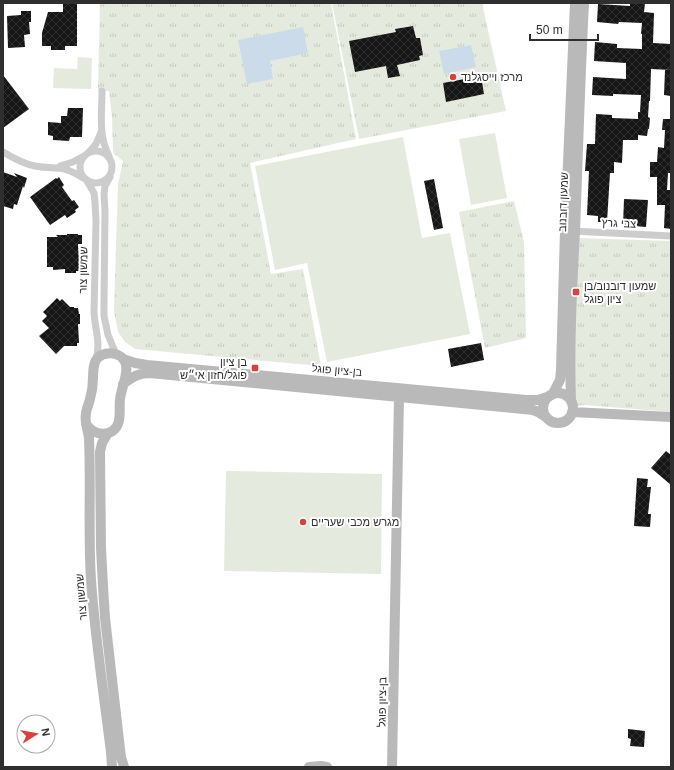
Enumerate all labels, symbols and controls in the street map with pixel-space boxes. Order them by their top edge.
scale bar [530,16,598,42]
text: 50 m [536,23,563,37]
place label: מרכז וייסגלנד [461,71,523,83]
marker: מרכז וייסגלנד [448,72,458,82]
street label: שמעון דובנוב [556,172,570,232]
street label: צבי גרץ [601,216,637,230]
street label: שמשון צור [77,246,89,294]
place label: שמעון דובנוב/בן ציון פוגל [584,280,656,305]
marker: שמעון דובנוב/בן ציון פוגל [571,287,581,297]
place label: בן ציון פוגל/חזון אי״ש [180,356,247,381]
street label: בן-ציון פוגל [311,362,363,378]
marker: בן ציון פוגל/חזון אי״ש [250,363,260,373]
place label: מגרש מכבי שעריים [311,516,399,528]
marker: מגרש מכבי שעריים [298,517,308,527]
street label: שמשון צור [73,573,89,621]
street label: בן-ציון פוגל [376,676,388,727]
north arrow [16,714,56,754]
text: N [39,727,52,737]

